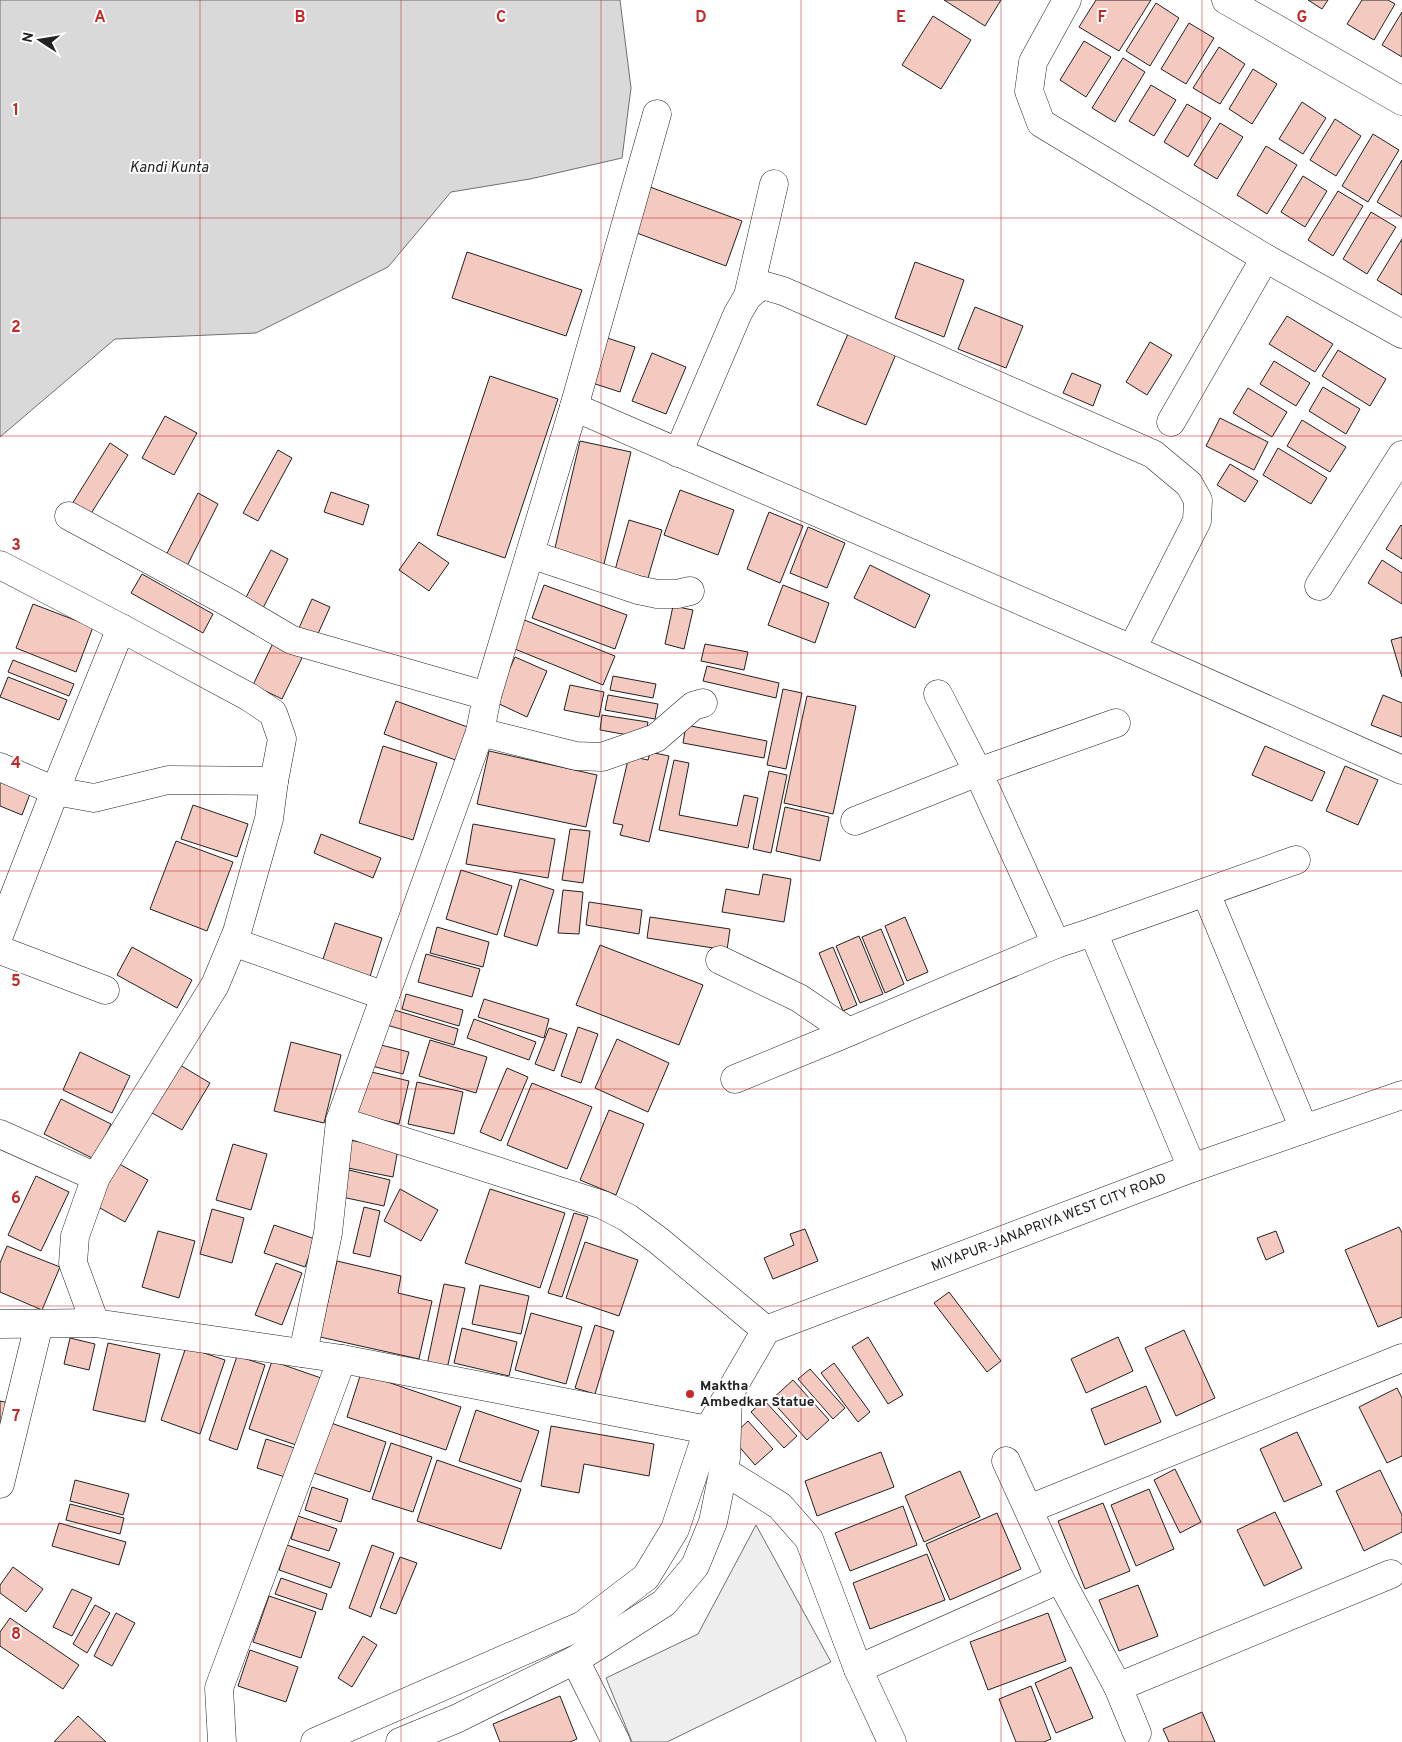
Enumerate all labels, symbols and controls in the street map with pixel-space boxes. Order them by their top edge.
text: A [94,8,106,28]
text: B [294,8,306,28]
text: C [496,8,506,28]
text: D [695,8,707,28]
text: E [896,8,906,28]
text: F [1097,8,1107,28]
text: G [1297,8,1307,28]
north arrow [15,15,65,65]
text: N [19,31,38,44]
text: 1 [13,101,19,121]
water label: Kandi Kunta [130,159,209,178]
text: 2 [11,318,21,338]
text: 3 [11,536,21,556]
text: 4 [11,754,21,774]
text: 5 [11,972,21,992]
street label: MIYAPUR-JANAPRIYA WEST CITY ROAD [929,1170,1169,1276]
text: 6 [11,1189,21,1209]
place label: Maktha Ambedkar Statue [700,1378,815,1411]
marker: Maktha Ambedkar Statue [684,1388,696,1400]
text: 7 [12,1407,20,1427]
text: 8 [11,1625,21,1645]

